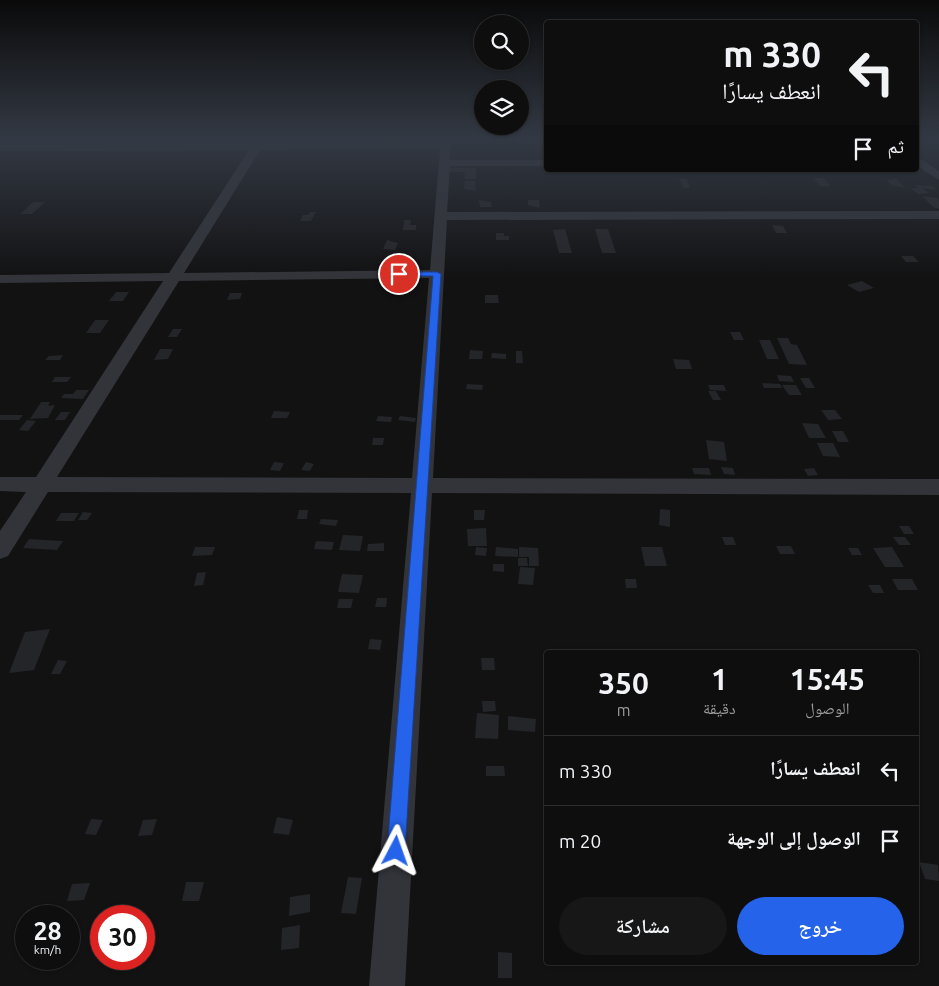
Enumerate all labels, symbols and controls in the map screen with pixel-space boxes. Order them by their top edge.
map controls [474,15,529,135]
button: search [474,15,529,70]
text: 330 m [723,34,821,74]
icon: left [839,40,904,105]
text: انعطف يسارًا [722,78,821,103]
button: layers [474,80,529,135]
icon: arrive [849,135,877,163]
text: ثم [887,135,904,157]
pin [378,253,420,295]
icon: arrive [385,260,413,288]
text: 1 [711,662,728,696]
text: 15:45 [790,662,865,696]
text: 350 [598,666,649,700]
text: دقيقة [703,699,736,717]
text: الوصول [805,699,849,717]
text: m [617,701,630,719]
text: انعطف يسارًا [770,757,861,779]
icon: left [876,757,904,785]
text: 330 m [559,760,612,782]
position arrow [369,824,421,876]
text: الوصول إلى الوجهة [727,827,861,849]
icon: arrive [876,827,904,855]
text: 20 m [559,830,601,852]
button: مشاركة [559,897,727,955]
button: خروج [737,897,904,955]
speed limit sign: 30 [90,905,155,970]
text: 28 [33,917,62,945]
text: km/h [34,943,61,956]

